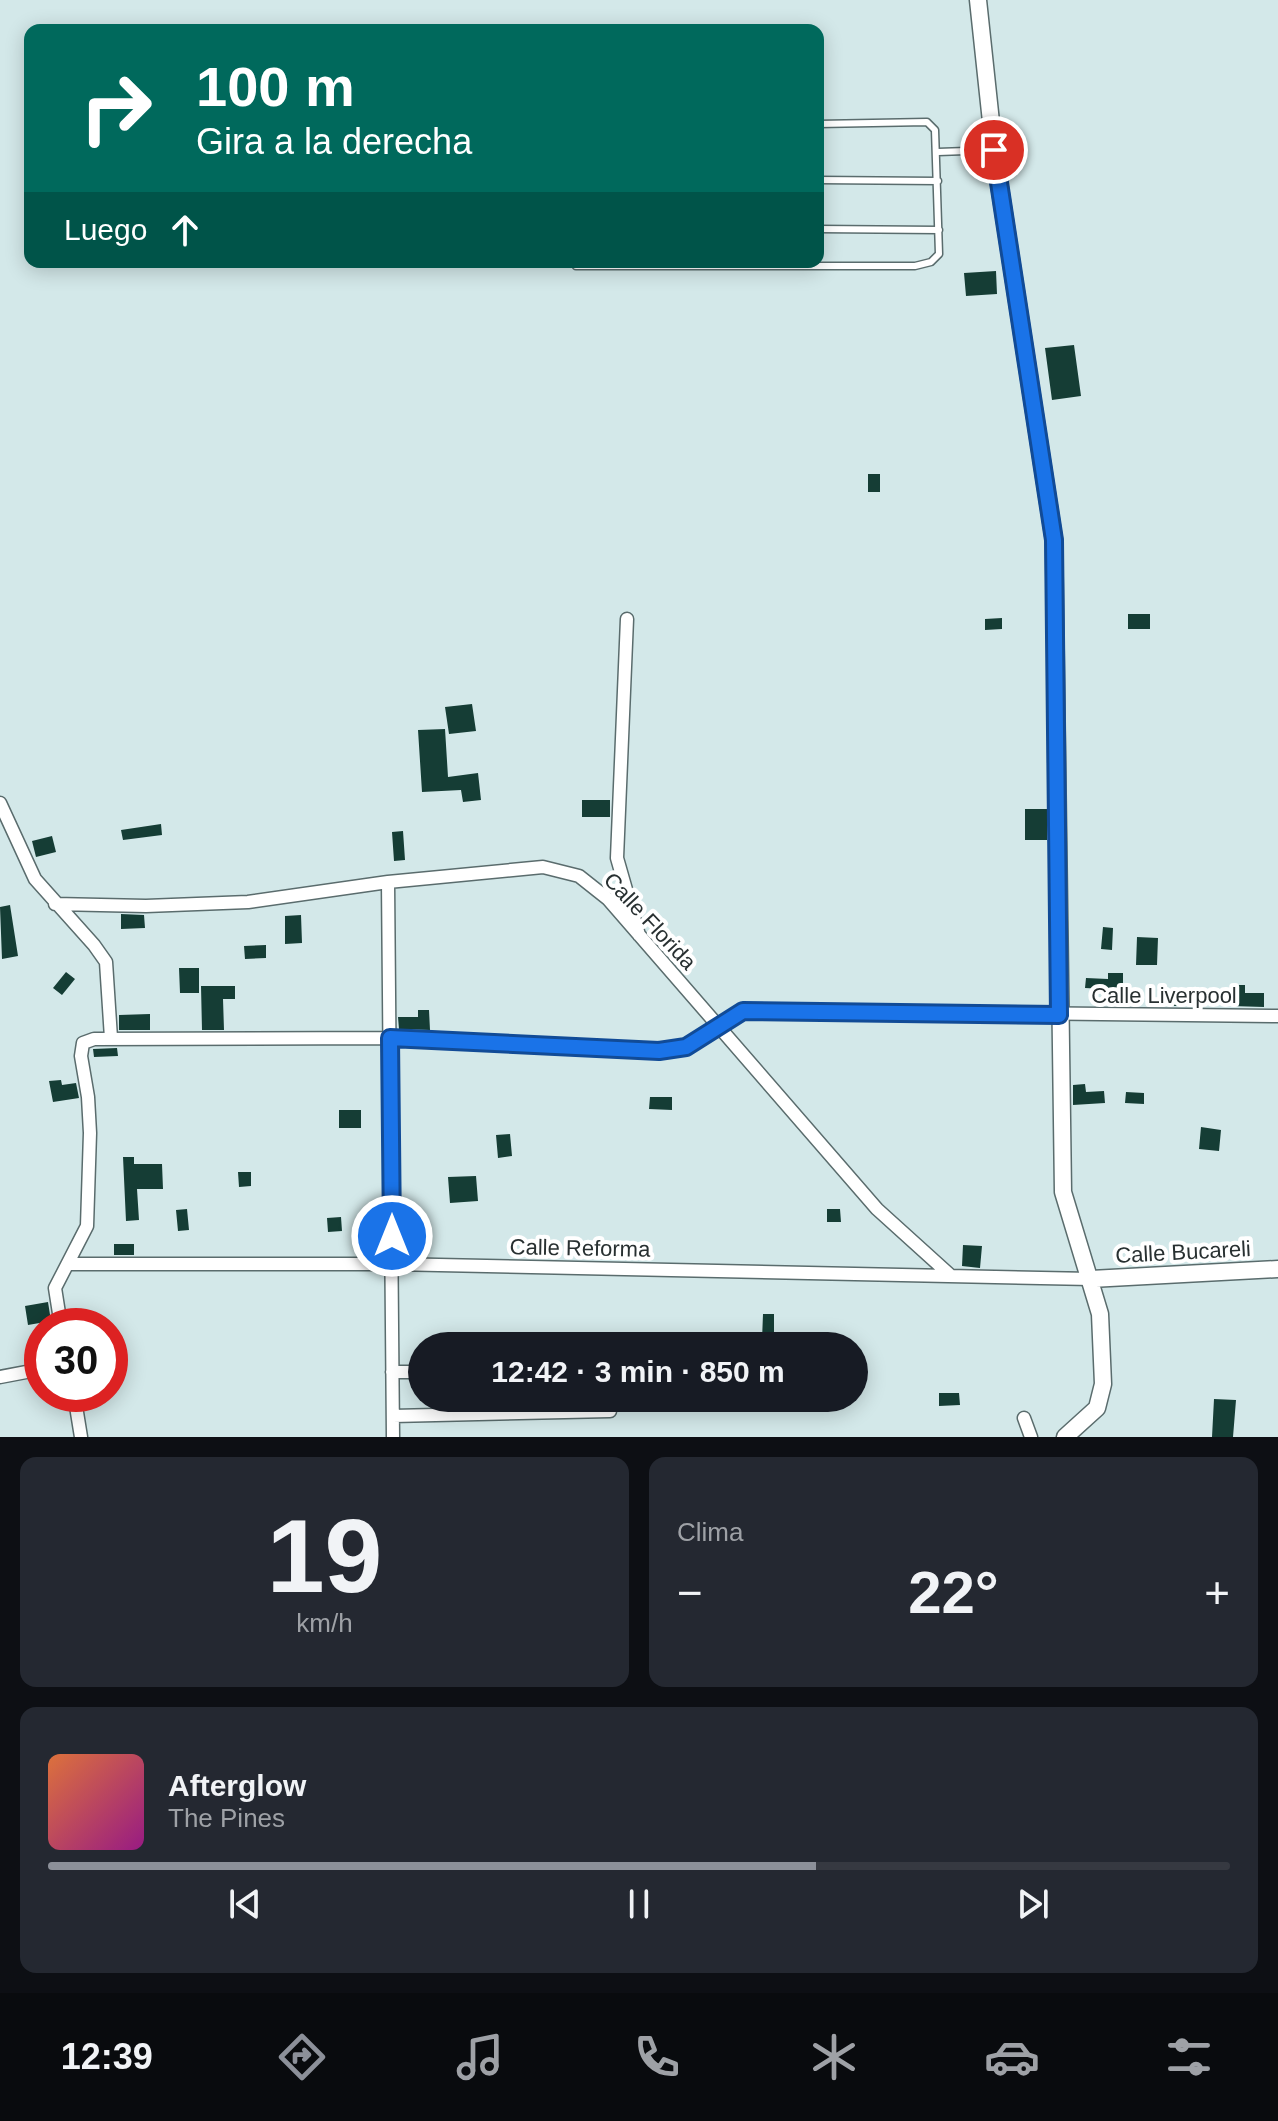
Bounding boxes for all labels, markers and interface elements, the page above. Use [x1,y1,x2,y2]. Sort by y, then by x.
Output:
text: 100 m [196,55,355,118]
icon: right [64,56,168,160]
pin [960,116,1028,184]
text: Gira a la derecha [196,121,472,162]
icon: arrive [972,128,1016,172]
icon: ahead [163,208,207,252]
text: Luego [64,213,147,246]
street label: Calle Florida [599,867,702,975]
street label: Calle Liverpool [1091,983,1237,1008]
position arrow [350,1194,434,1278]
street label: Calle Reforma [509,1234,651,1262]
street label: Calle Bucareli [1115,1236,1251,1268]
speed limit sign: 30 [24,1308,128,1412]
text: 12:42 · 3 min · 850 m [491,1355,785,1388]
text: 19 [267,1498,382,1614]
text: Clima [677,1517,743,1547]
text: 22° [908,1559,999,1626]
text: − [677,1568,703,1617]
text: + [1204,1568,1230,1617]
text: km/h [296,1608,353,1638]
text: Afterglow [168,1769,306,1802]
text: The Pines [168,1803,285,1833]
icon: previous [223,1882,267,1926]
icon: pause [617,1882,661,1926]
icon: next [1011,1882,1055,1926]
icon: directions [274,2029,330,2085]
icon: music [452,2029,508,2085]
icon: phone [629,2029,685,2085]
icon: climate [806,2029,862,2085]
icon: car [984,2029,1040,2085]
icon: filters [1161,2029,1217,2085]
text: 12:39 [61,2036,153,2077]

